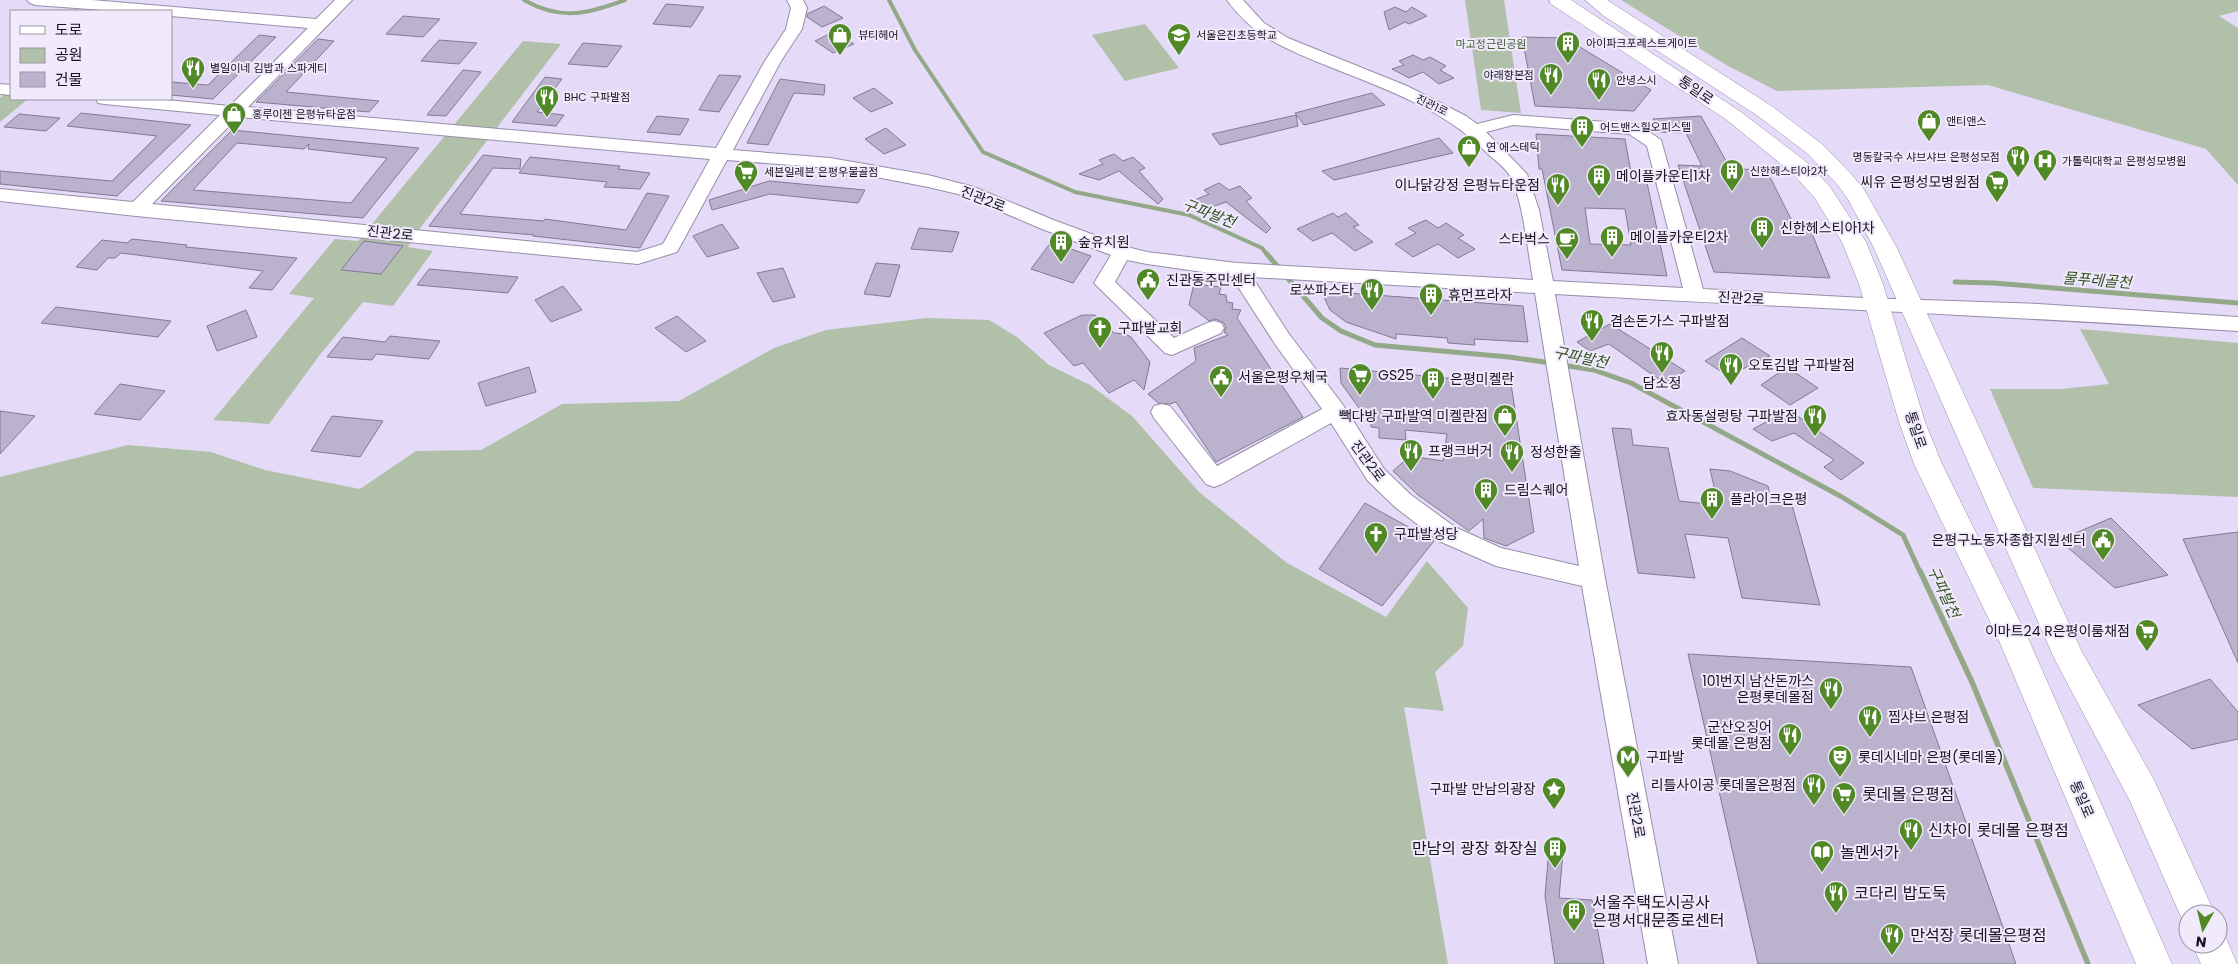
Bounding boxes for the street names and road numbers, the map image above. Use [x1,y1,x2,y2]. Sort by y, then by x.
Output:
street label: 통일로 [1674,71,1718,109]
street label: 진관1로 [1413,90,1451,120]
street label: 진관2로 [958,181,1008,217]
street label: 진관2로 [366,221,414,245]
street label: 진관2로 [1717,287,1765,309]
street label: 통일로 [1900,408,1932,452]
street label: 진관2로 [1346,436,1390,486]
street label: 통일로 [2065,777,2099,821]
street label: 진관2로 [1622,790,1650,840]

